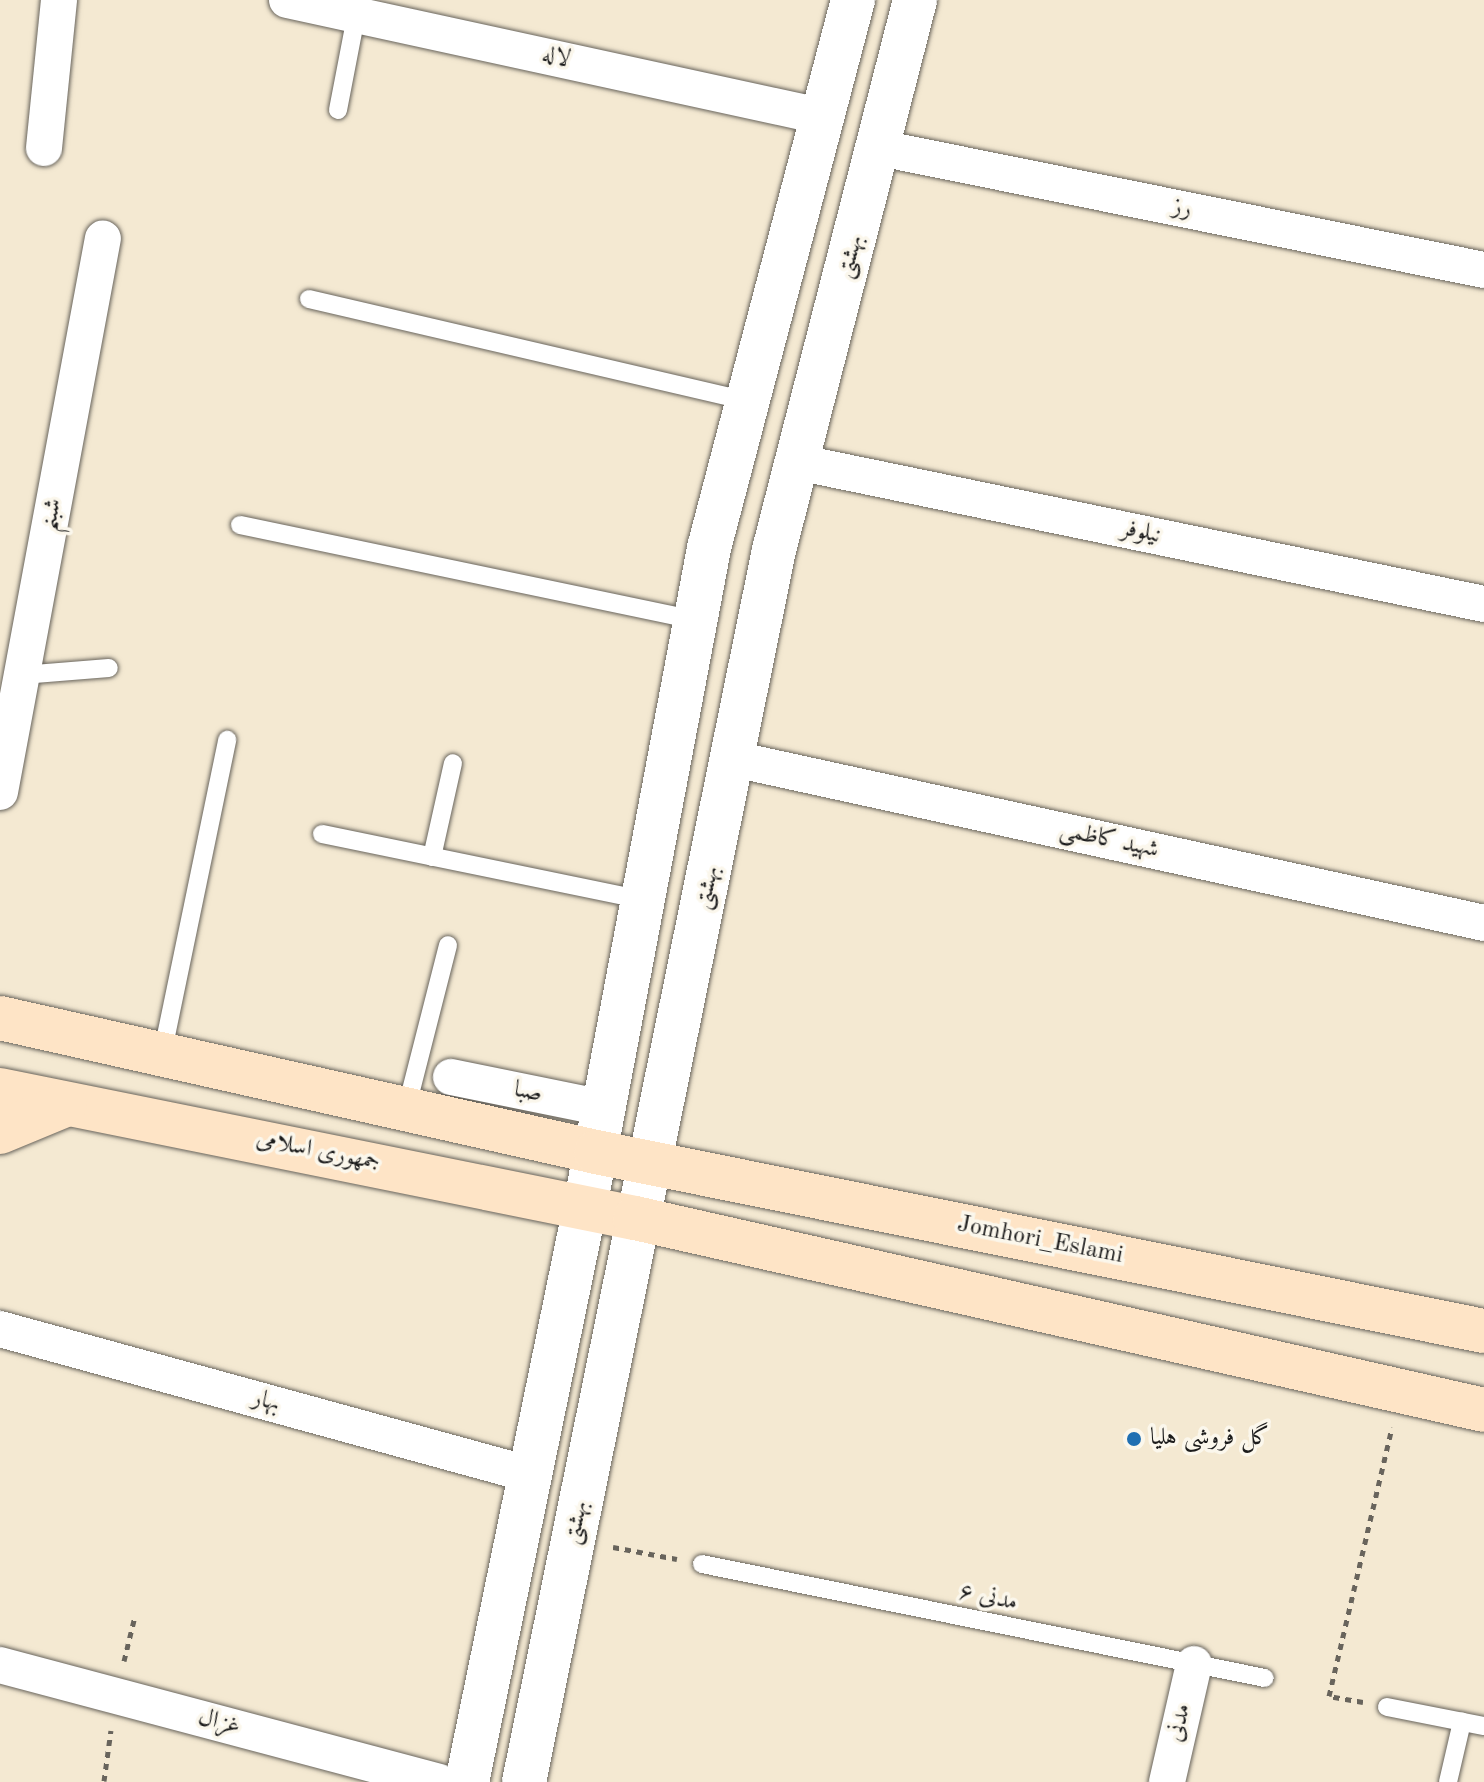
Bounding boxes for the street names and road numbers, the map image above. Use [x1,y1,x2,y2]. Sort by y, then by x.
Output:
street label: لاله [539,41,573,75]
street label: رز [1170,193,1194,225]
street label: بهشتی [831,232,871,282]
street label: شبنم [35,496,69,534]
street label: نیلوفر [1119,515,1163,551]
street label: شهید کاظمی [1057,816,1161,866]
street label: بهشتی [689,864,727,912]
street label: صبا [511,1076,545,1110]
street label: جمهوری اسلامی [253,1126,383,1178]
street label: Jomhori_Eslami [955,1211,1125,1271]
street label: بهار [249,1384,283,1420]
street label: بهشتی [559,1499,595,1547]
street label: مدنی ۶ [956,1578,1020,1618]
street label: مدنی [1162,1701,1198,1745]
street label: غزال [195,1704,243,1742]

